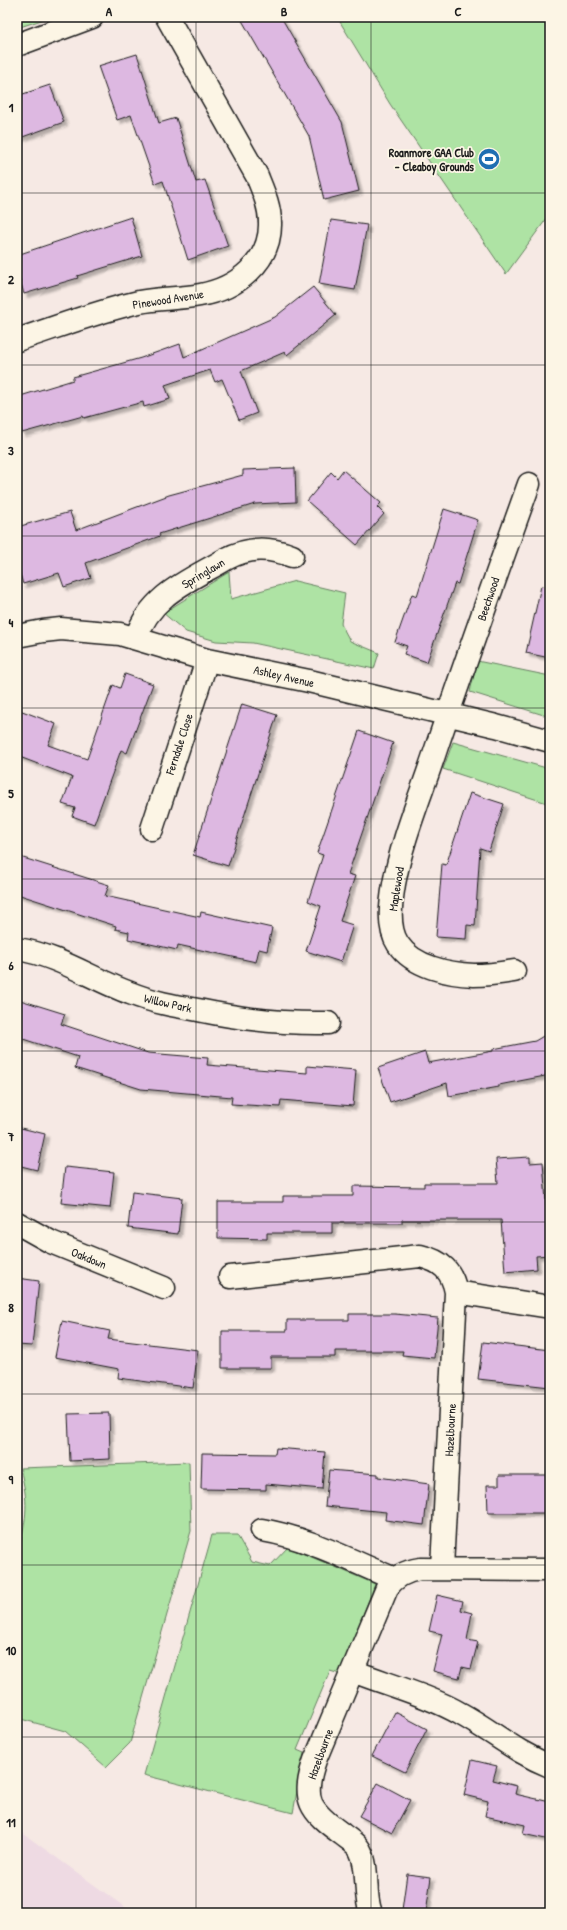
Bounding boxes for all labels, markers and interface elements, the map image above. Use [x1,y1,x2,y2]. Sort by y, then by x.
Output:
text: A [106,2,113,20]
text: B [281,2,288,20]
text: C [454,2,462,20]
text: 1 [9,98,14,116]
place label: Roanmore GAA Club - Cleaboy Grounds [389,144,474,176]
sports icon: Roanmore GAA Club - Cleaboy Grounds [476,146,502,172]
text: 2 [8,270,15,288]
street label: Pinewood Avenue [131,285,205,313]
text: 3 [8,441,14,459]
street label: Springlawn [178,553,228,593]
street label: Beechwood [473,575,504,623]
text: 4 [9,613,14,631]
street label: Ashley Avenue [252,661,316,691]
street label: Ferndale Close [161,711,197,778]
text: 5 [8,784,14,802]
street label: Maplewood [384,865,408,912]
text: 6 [8,956,14,974]
street label: Willow Park [142,989,194,1017]
text: 7 [7,1127,15,1145]
street label: Oakdown [69,1243,109,1273]
text: 8 [8,1298,14,1316]
street label: Hazelbourne [440,1403,460,1457]
text: 9 [9,1470,14,1488]
text: 10 [6,1641,16,1659]
street label: Hazelbourne [303,1726,337,1782]
text: 11 [6,1813,16,1831]

